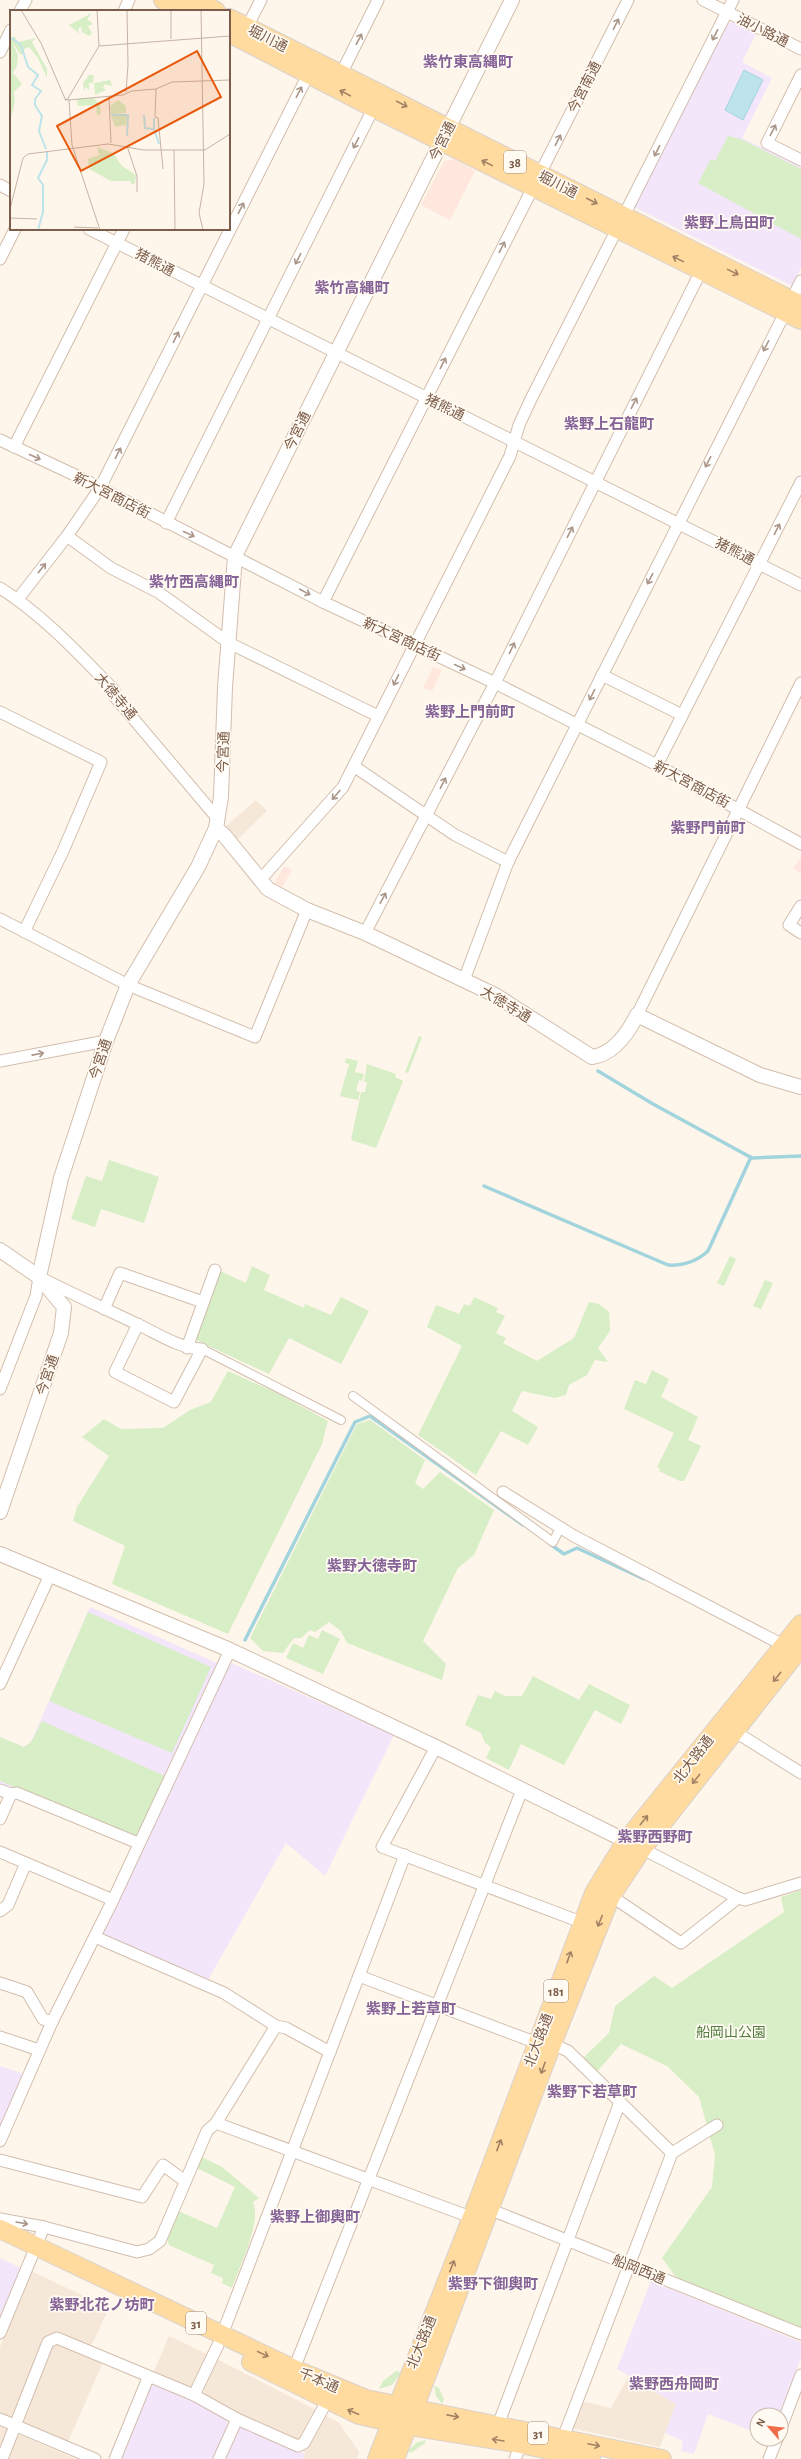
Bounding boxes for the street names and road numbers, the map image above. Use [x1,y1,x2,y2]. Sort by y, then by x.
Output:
street label: 油小路通 [734,11,791,50]
street label: 堀川通 [246,22,290,55]
street label: 今宮南通 [565,59,604,116]
street label: 今宮通 [427,119,458,163]
road number: 38 [504,151,526,173]
street label: 堀川通 [536,168,580,201]
street label: 猪熊通 [133,245,177,279]
street label: 猪熊通 [423,391,467,423]
street label: 今宮通 [282,409,313,453]
street label: 新大宮商店街 [71,470,153,521]
street label: 猪熊通 [713,534,757,568]
street label: 新大宮商店街 [361,615,443,664]
street label: 大徳寺通 [92,670,139,723]
street label: 今宮通 [215,731,232,773]
street label: 新大宮商店街 [651,758,732,811]
street label: 大徳寺通 [478,984,534,1025]
street label: 今宮通 [87,1037,114,1081]
street label: 今宮通 [34,1353,61,1397]
street label: 北大路通 [669,1732,717,1786]
road number: 181 [544,1980,568,2002]
street label: 北大路通 [520,2011,556,2069]
street label: 船岡西通 [610,2252,668,2287]
road number: 31 [186,2312,206,2334]
street label: 北大路通 [403,2313,439,2371]
street label: 千本通 [297,2365,341,2396]
road number: 31 [528,2422,548,2444]

